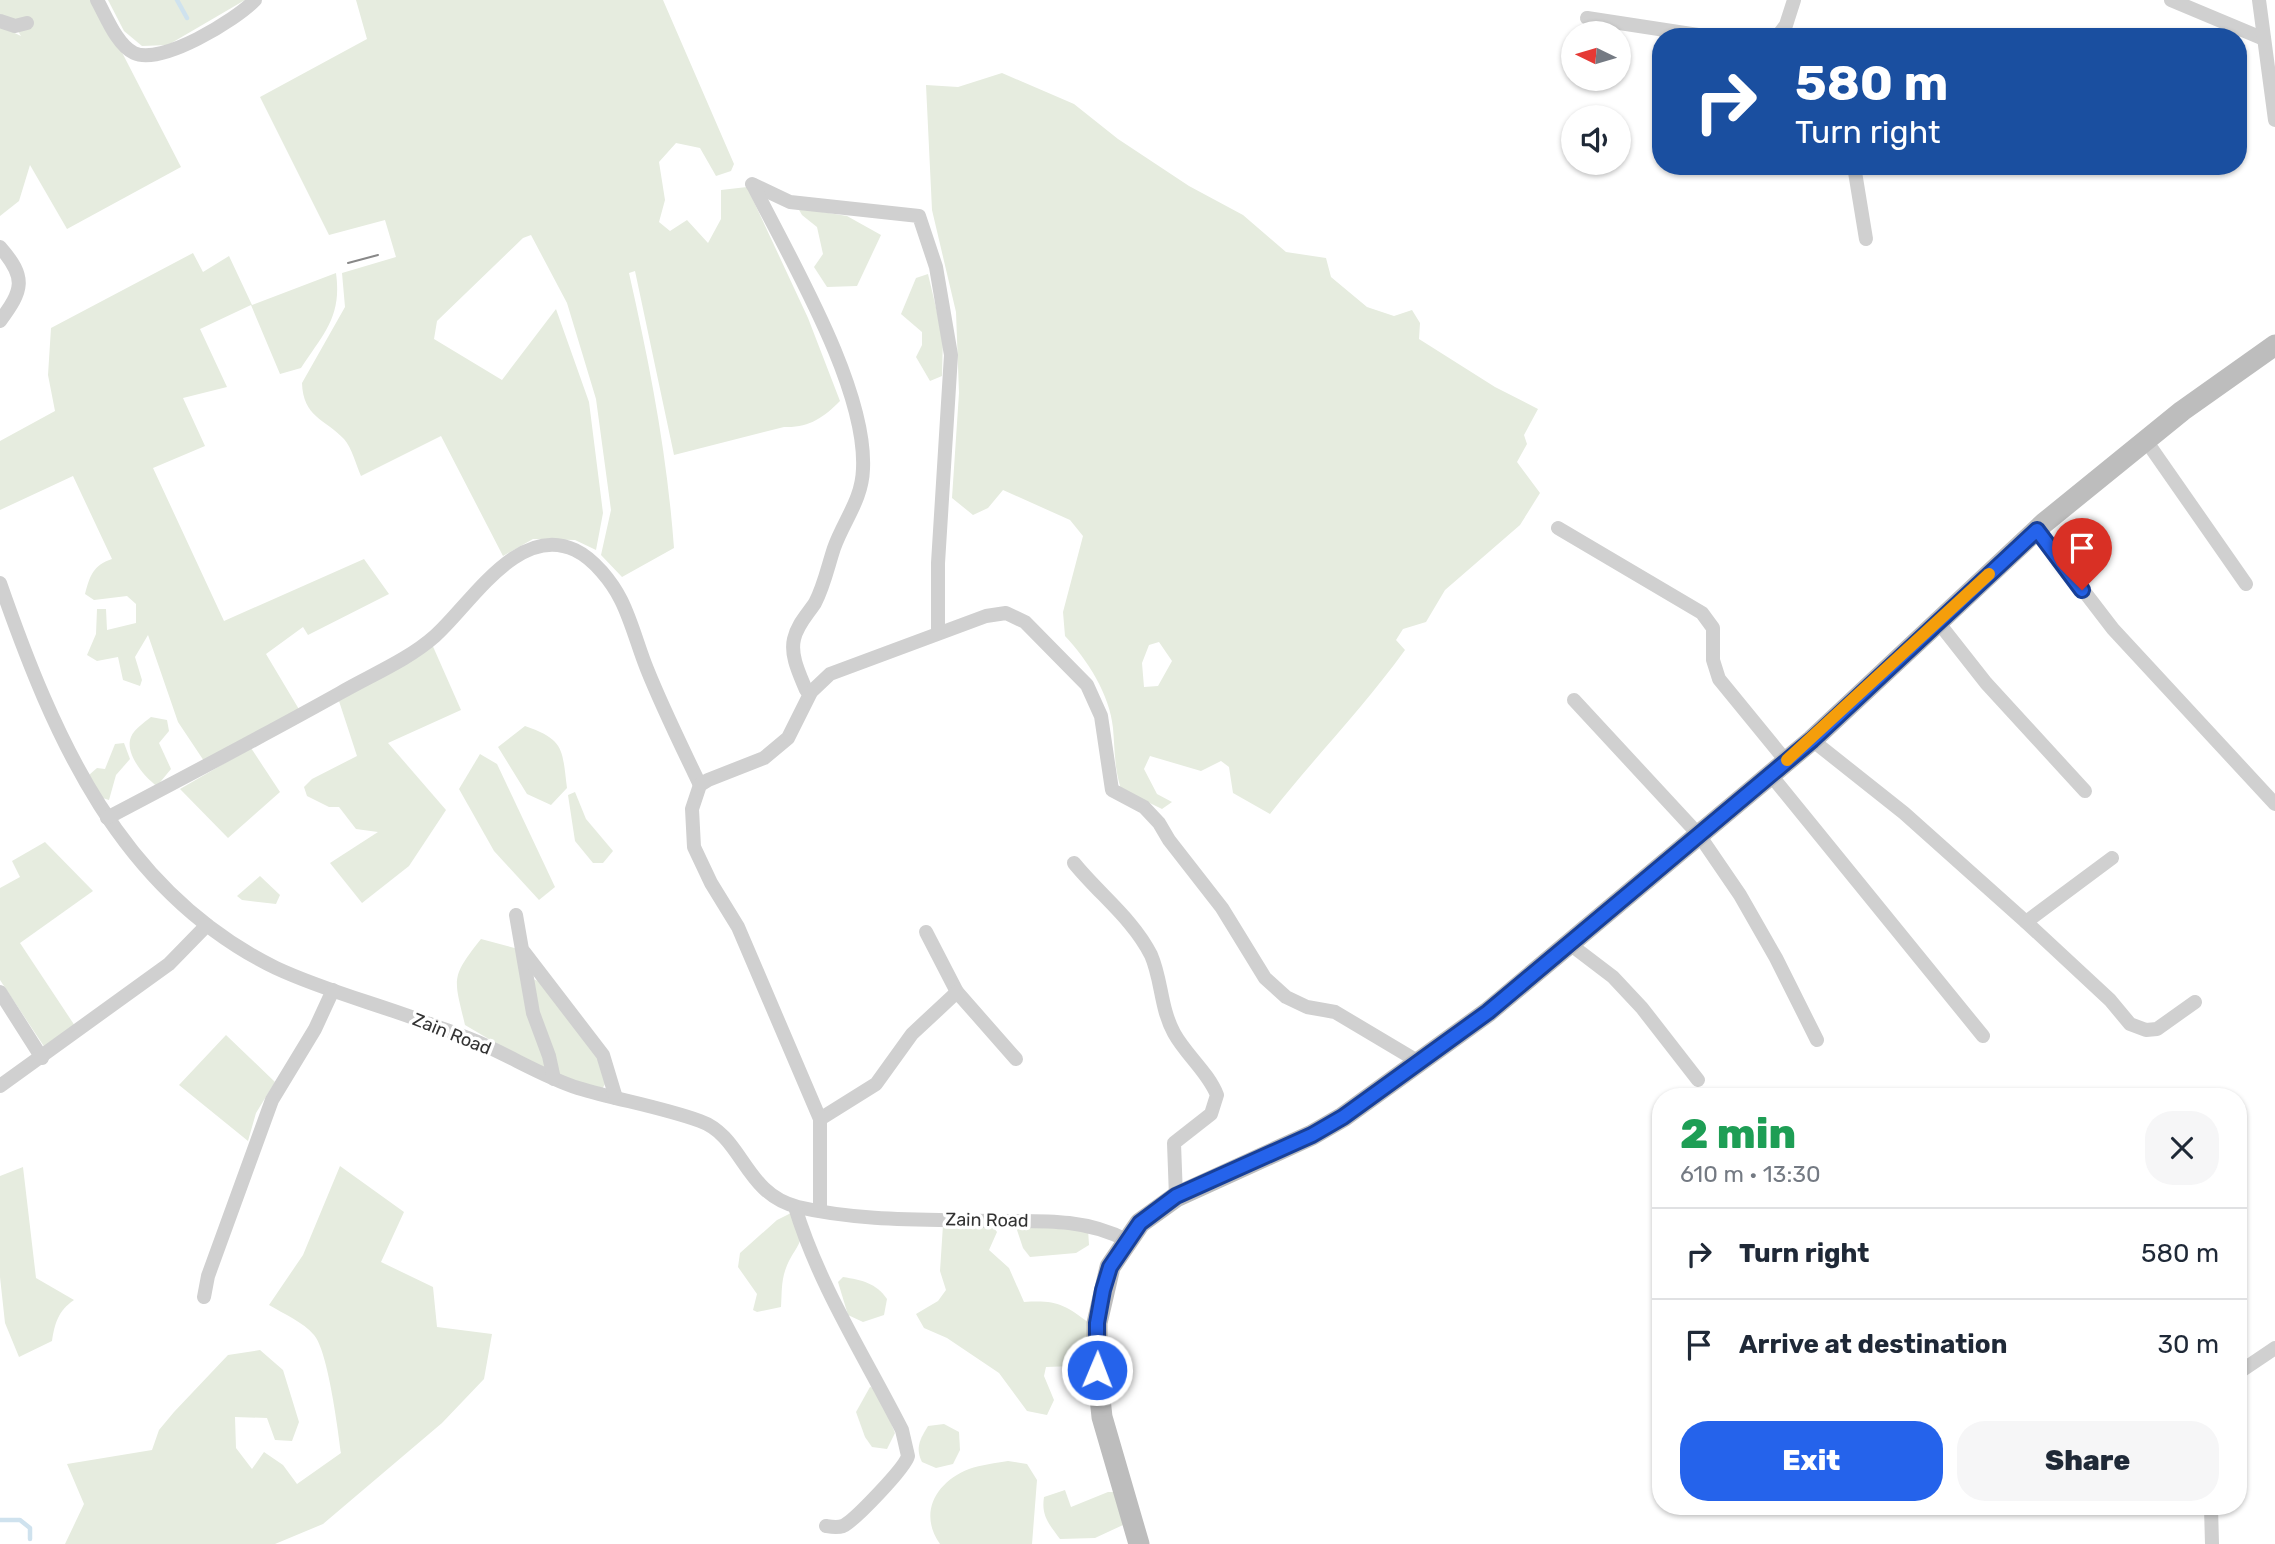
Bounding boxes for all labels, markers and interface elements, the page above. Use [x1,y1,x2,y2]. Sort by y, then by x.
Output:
north arrow [1561,21,1631,91]
map controls [1561,21,1631,175]
text: 580 m [1795,54,1948,112]
icon: right [1680,56,1771,147]
button: sound [1561,105,1631,175]
text: Turn right [1795,113,1940,151]
pin [2052,518,2112,590]
icon: arrive [2063,529,2101,567]
street label: Zain Road [409,1008,495,1060]
text: 2 min [1680,1109,1796,1159]
button: close [2145,1111,2219,1185]
text: 610 m · 13:30 [1680,1160,1821,1188]
street label: Zain Road [945,1208,1029,1232]
icon: right [1680,1235,1718,1273]
text: Turn right [1739,1238,1869,1269]
text: 580 m [2141,1238,2219,1269]
icon: arrive [1680,1326,1718,1364]
text: Arrive at destination [1739,1329,2007,1360]
text: 30 m [2157,1329,2219,1360]
position arrow [1060,1333,1134,1407]
button: Exit [1680,1421,1943,1501]
button: Share [1957,1421,2219,1501]

